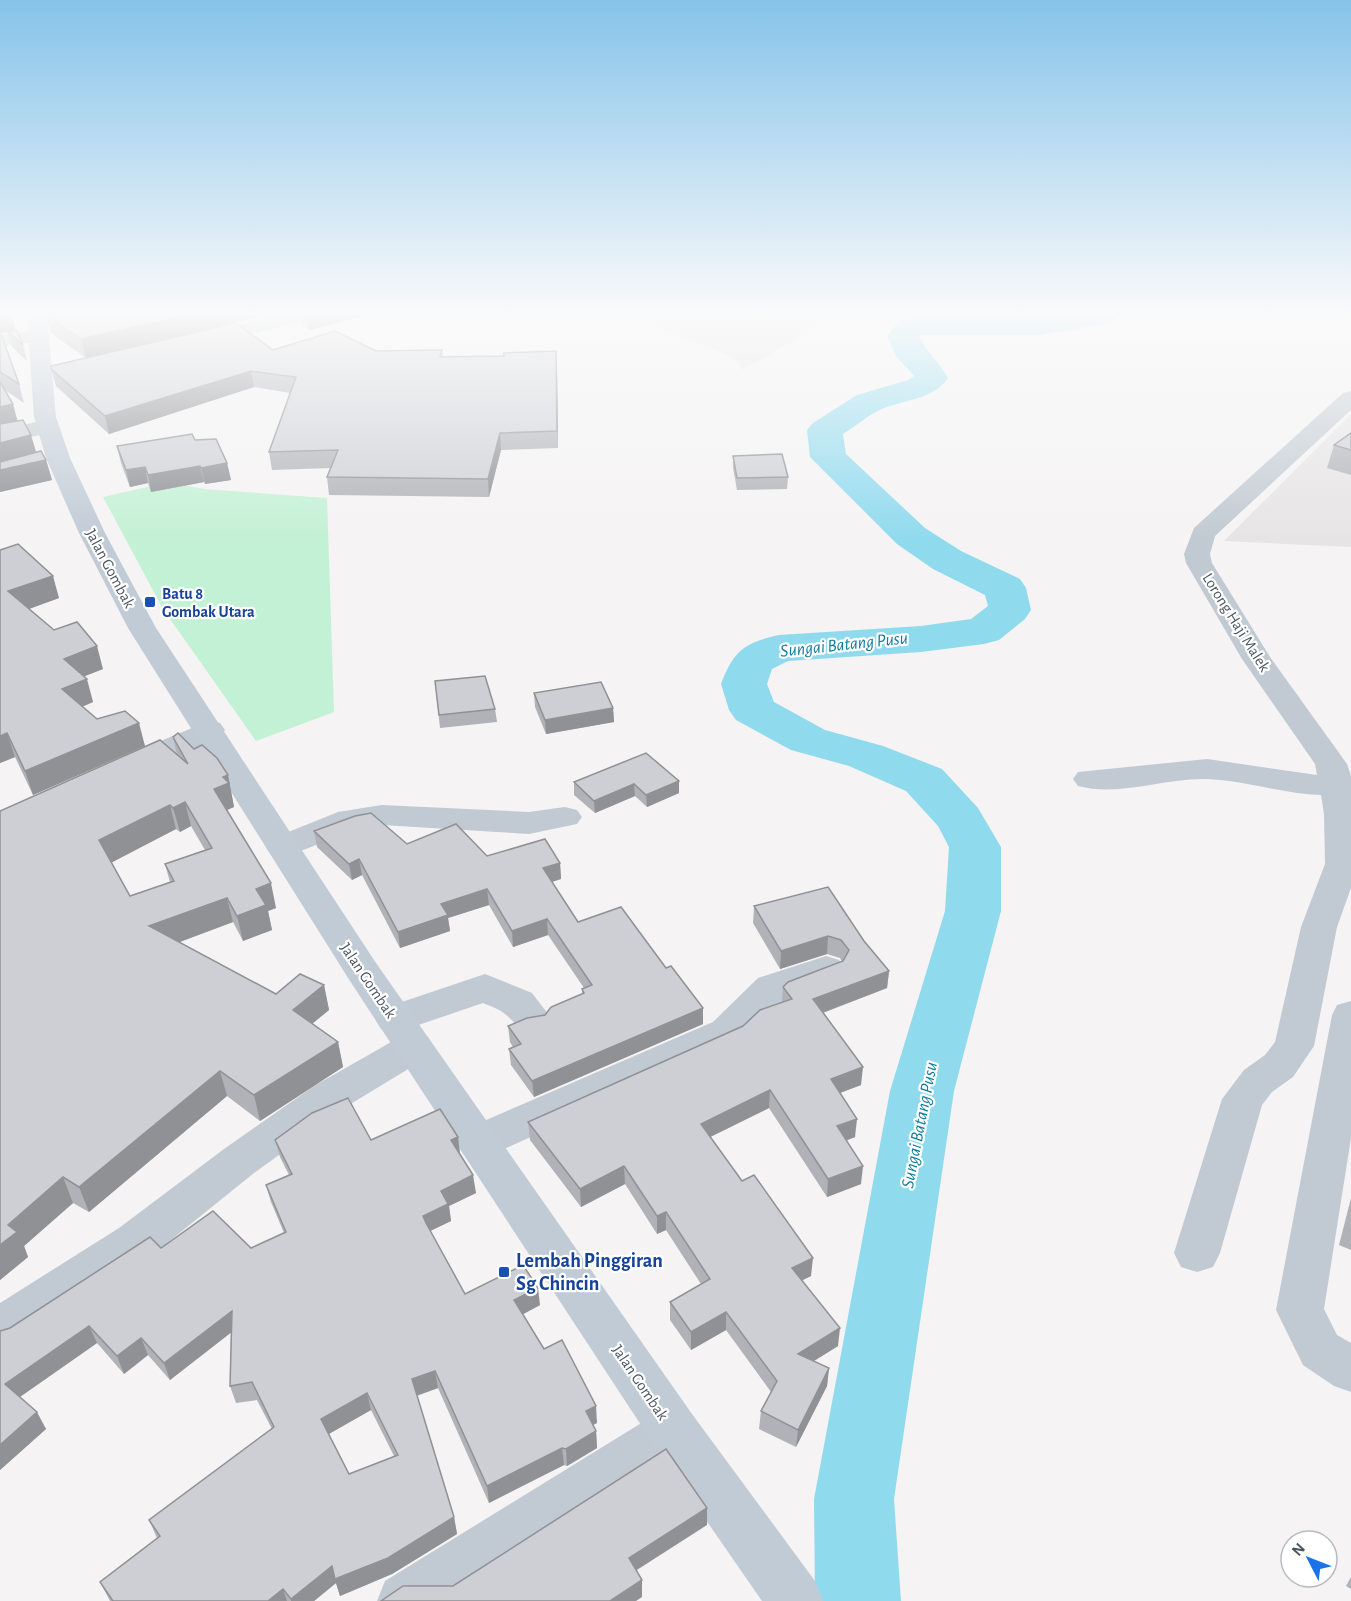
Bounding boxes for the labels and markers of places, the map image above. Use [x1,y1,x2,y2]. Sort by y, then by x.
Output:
place label: Batu 8 Gombak Utara [162,586,255,620]
marker: Batu 8 Gombak Utara [143,595,157,609]
place label: Lembah Pinggiran Sg Chincin [516,1251,663,1294]
marker: Lembah Pinggiran Sg Chincin [497,1265,511,1279]

